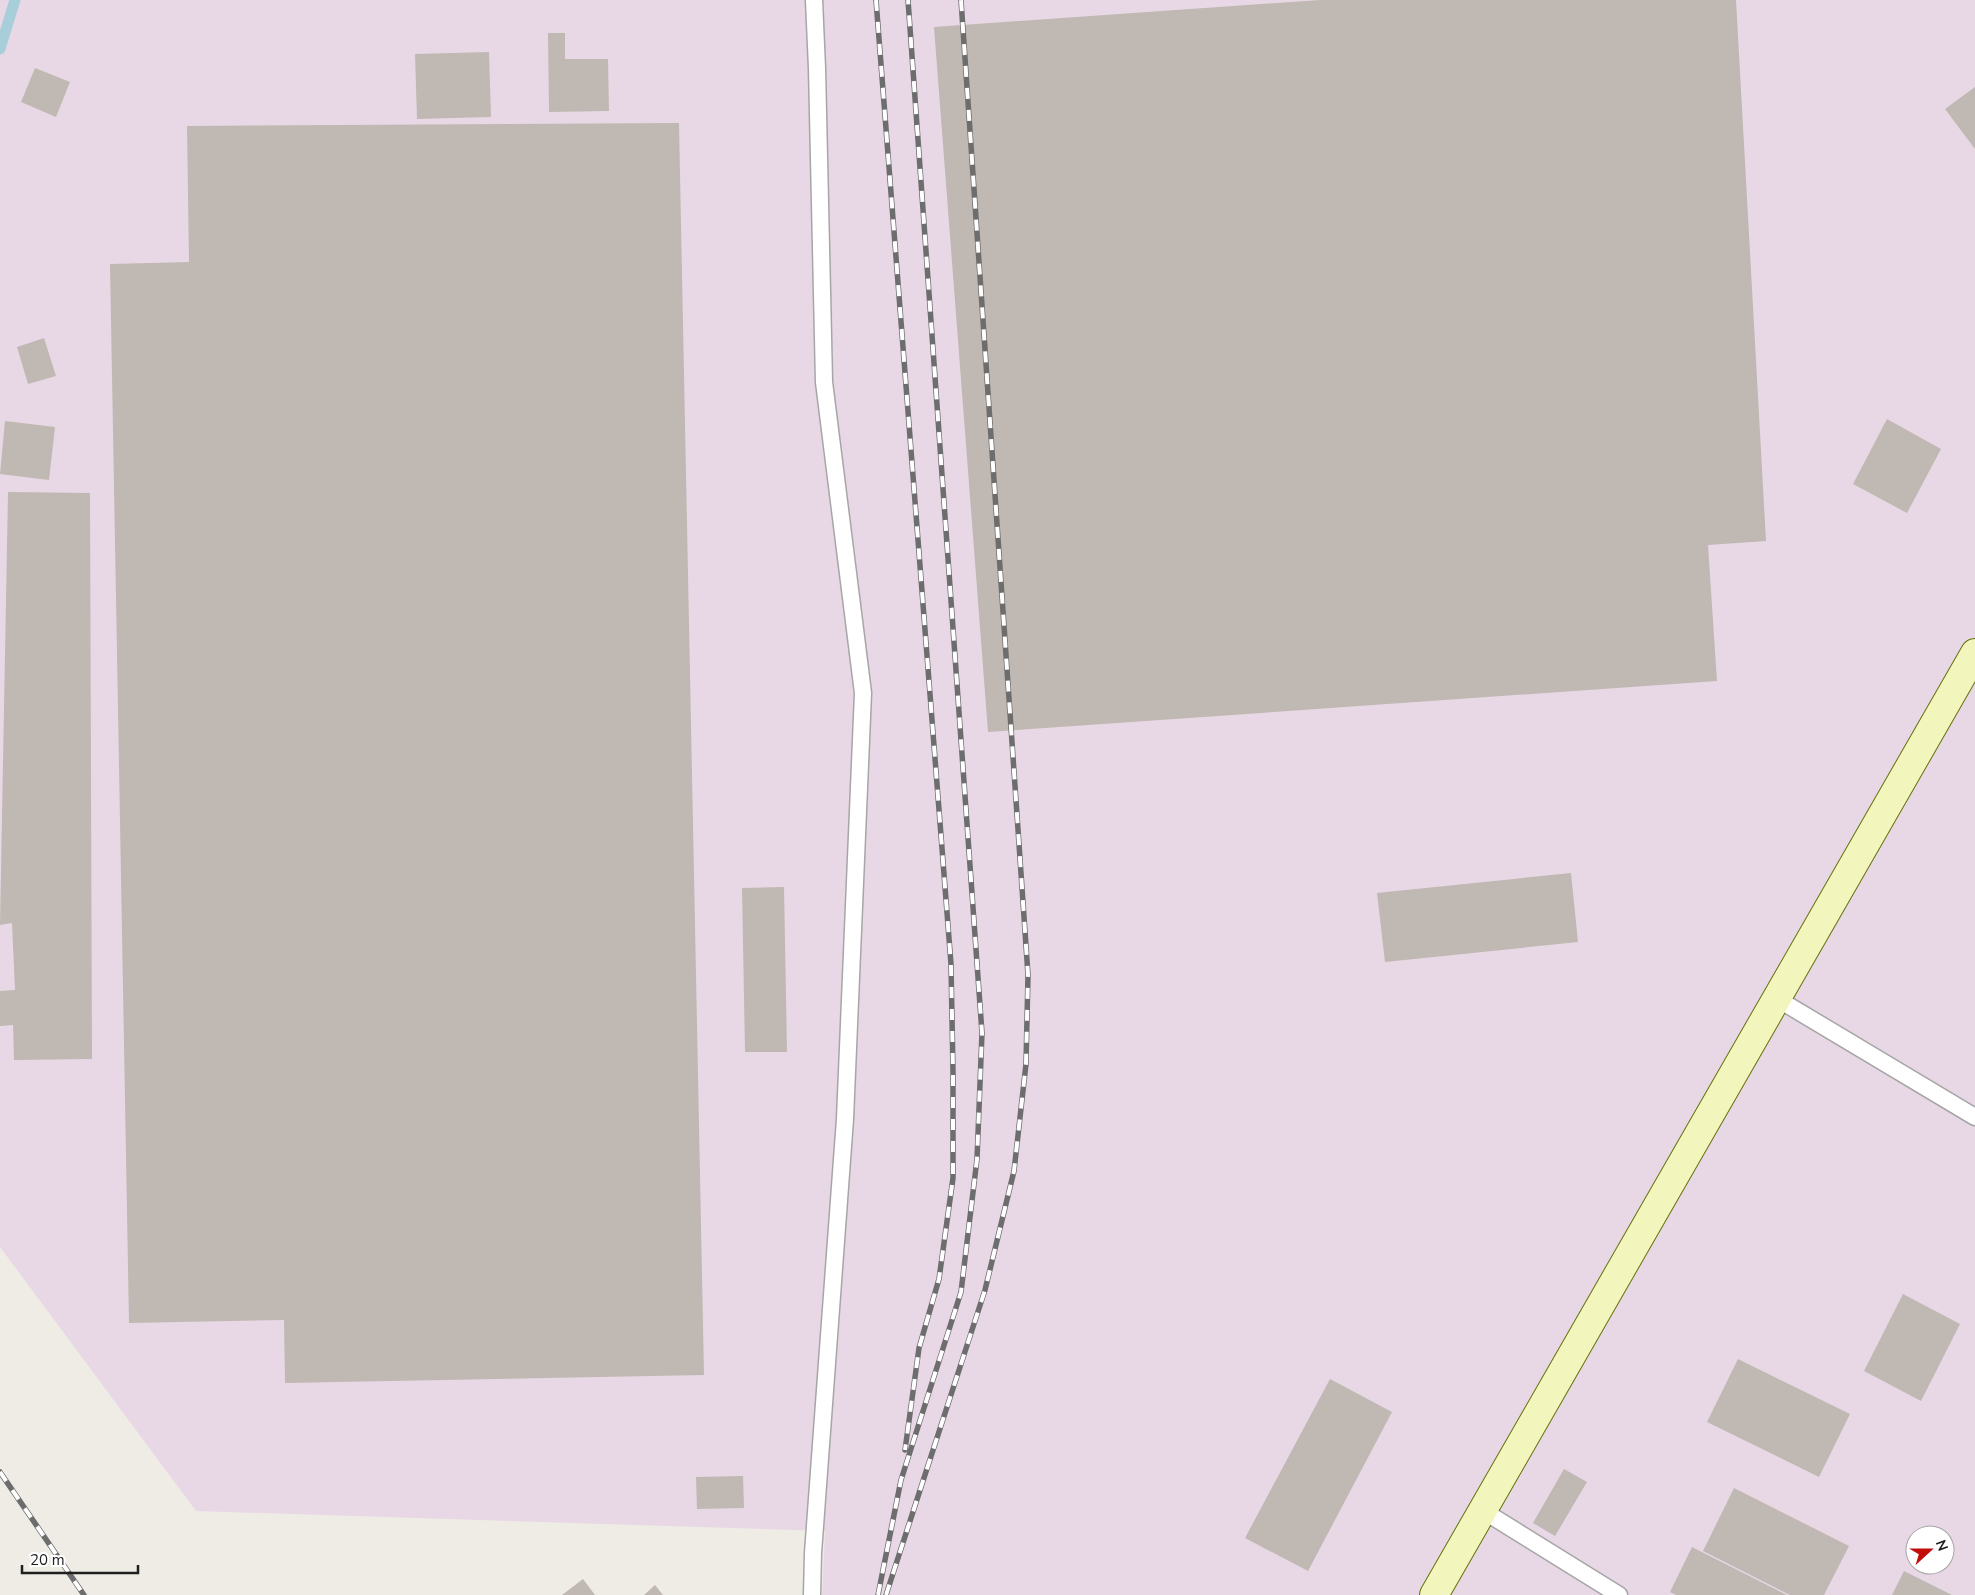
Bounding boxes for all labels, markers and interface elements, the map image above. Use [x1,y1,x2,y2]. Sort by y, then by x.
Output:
north arrow [1905,1525,1955,1575]
text: N [1931,1537,1952,1554]
scale bar [22,1542,139,1574]
text: 20 m [30,1550,65,1570]

